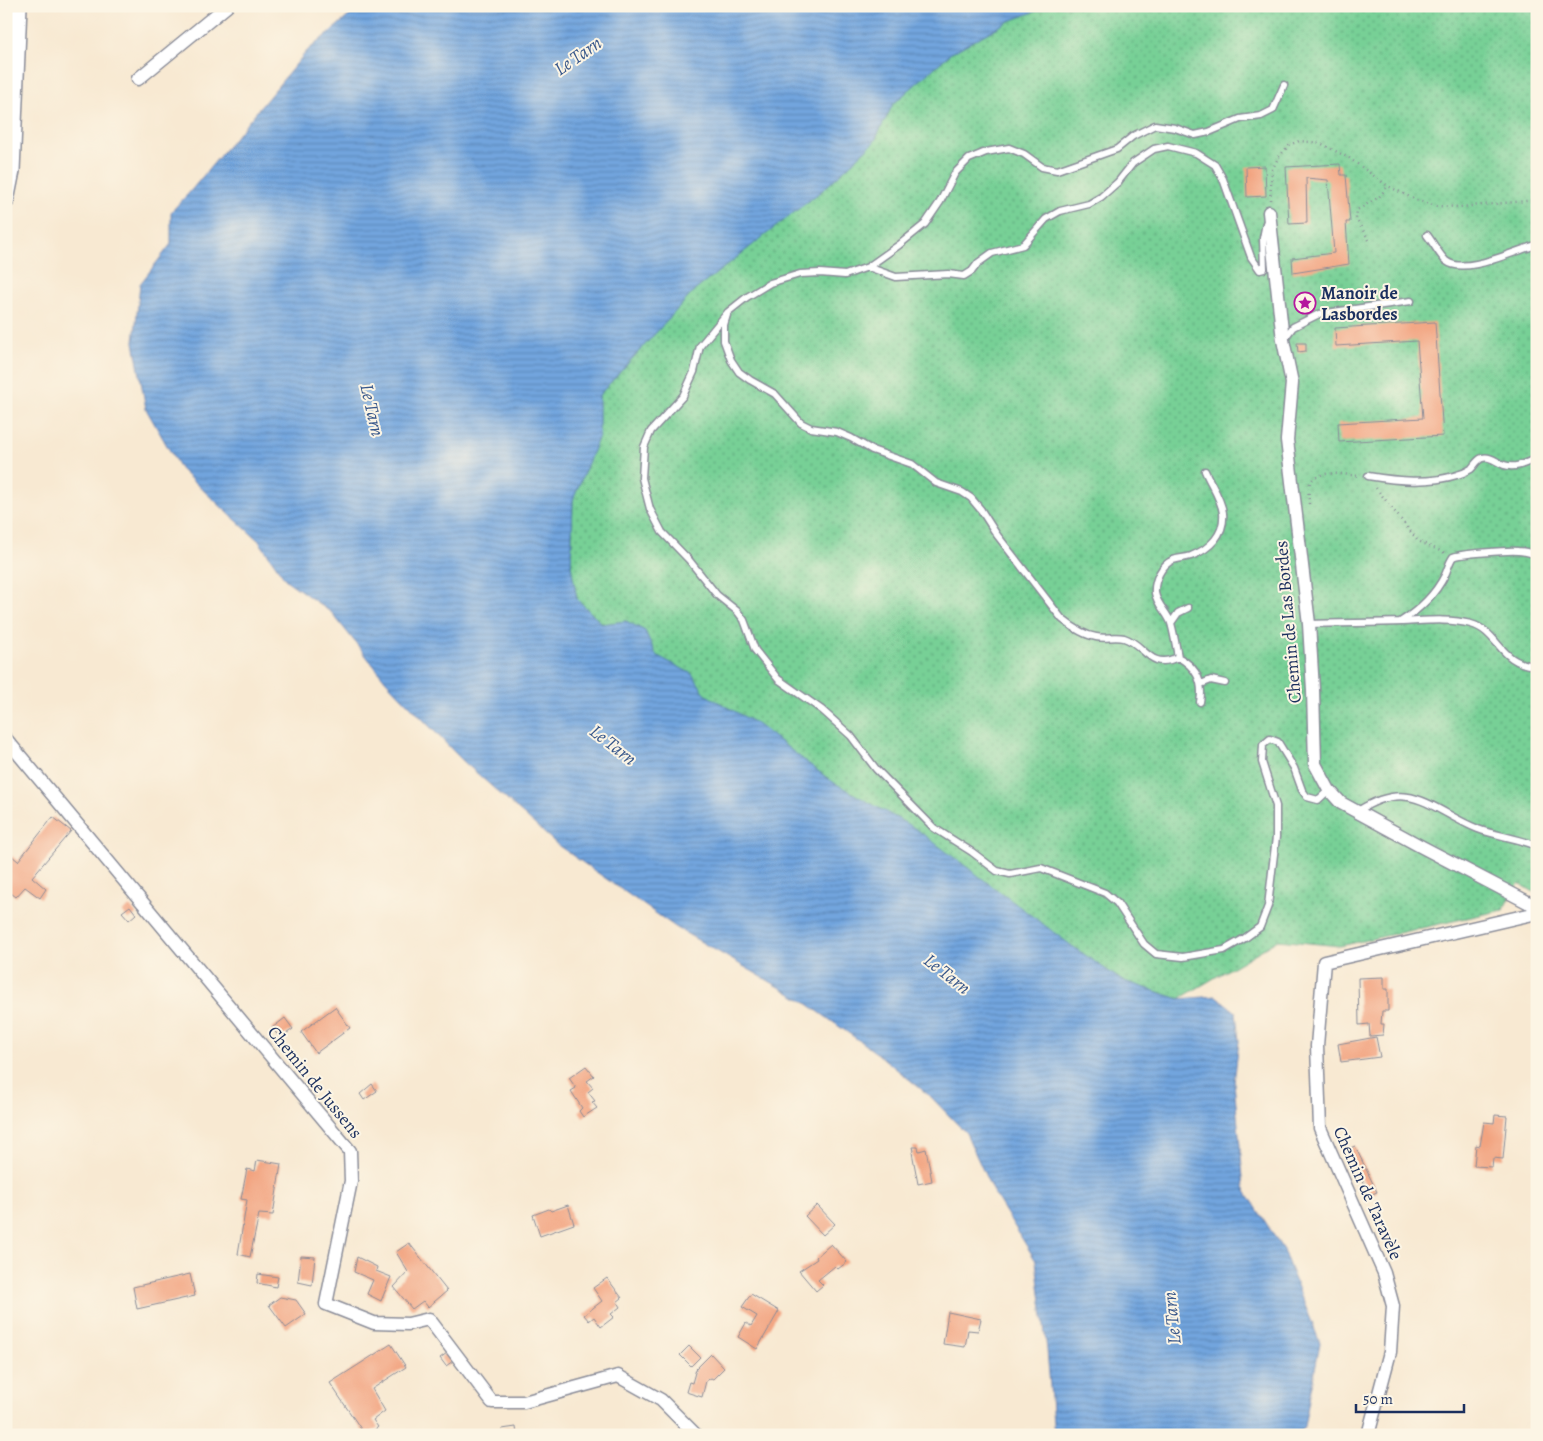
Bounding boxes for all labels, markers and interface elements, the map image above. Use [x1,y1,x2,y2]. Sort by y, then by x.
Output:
water label: Le Tarn [549,30,607,82]
place label: Manoir de Lasbordes [1321,281,1398,326]
place icon: Manoir de Lasbordes [1293,291,1317,315]
water label: Le Tarn [353,381,391,439]
street label: Chemin de Las Bordes [1269,540,1307,704]
water label: Le Tarn [584,718,642,772]
water label: Le Tarn [918,947,976,1001]
street label: Chemin de Jussens [262,1021,368,1143]
street label: Chemin de Taravèle [1328,1122,1408,1264]
water label: Le Tarn [1156,1290,1188,1346]
scale bar [1356,1381,1463,1413]
text: 50 m [1363,1389,1393,1409]

